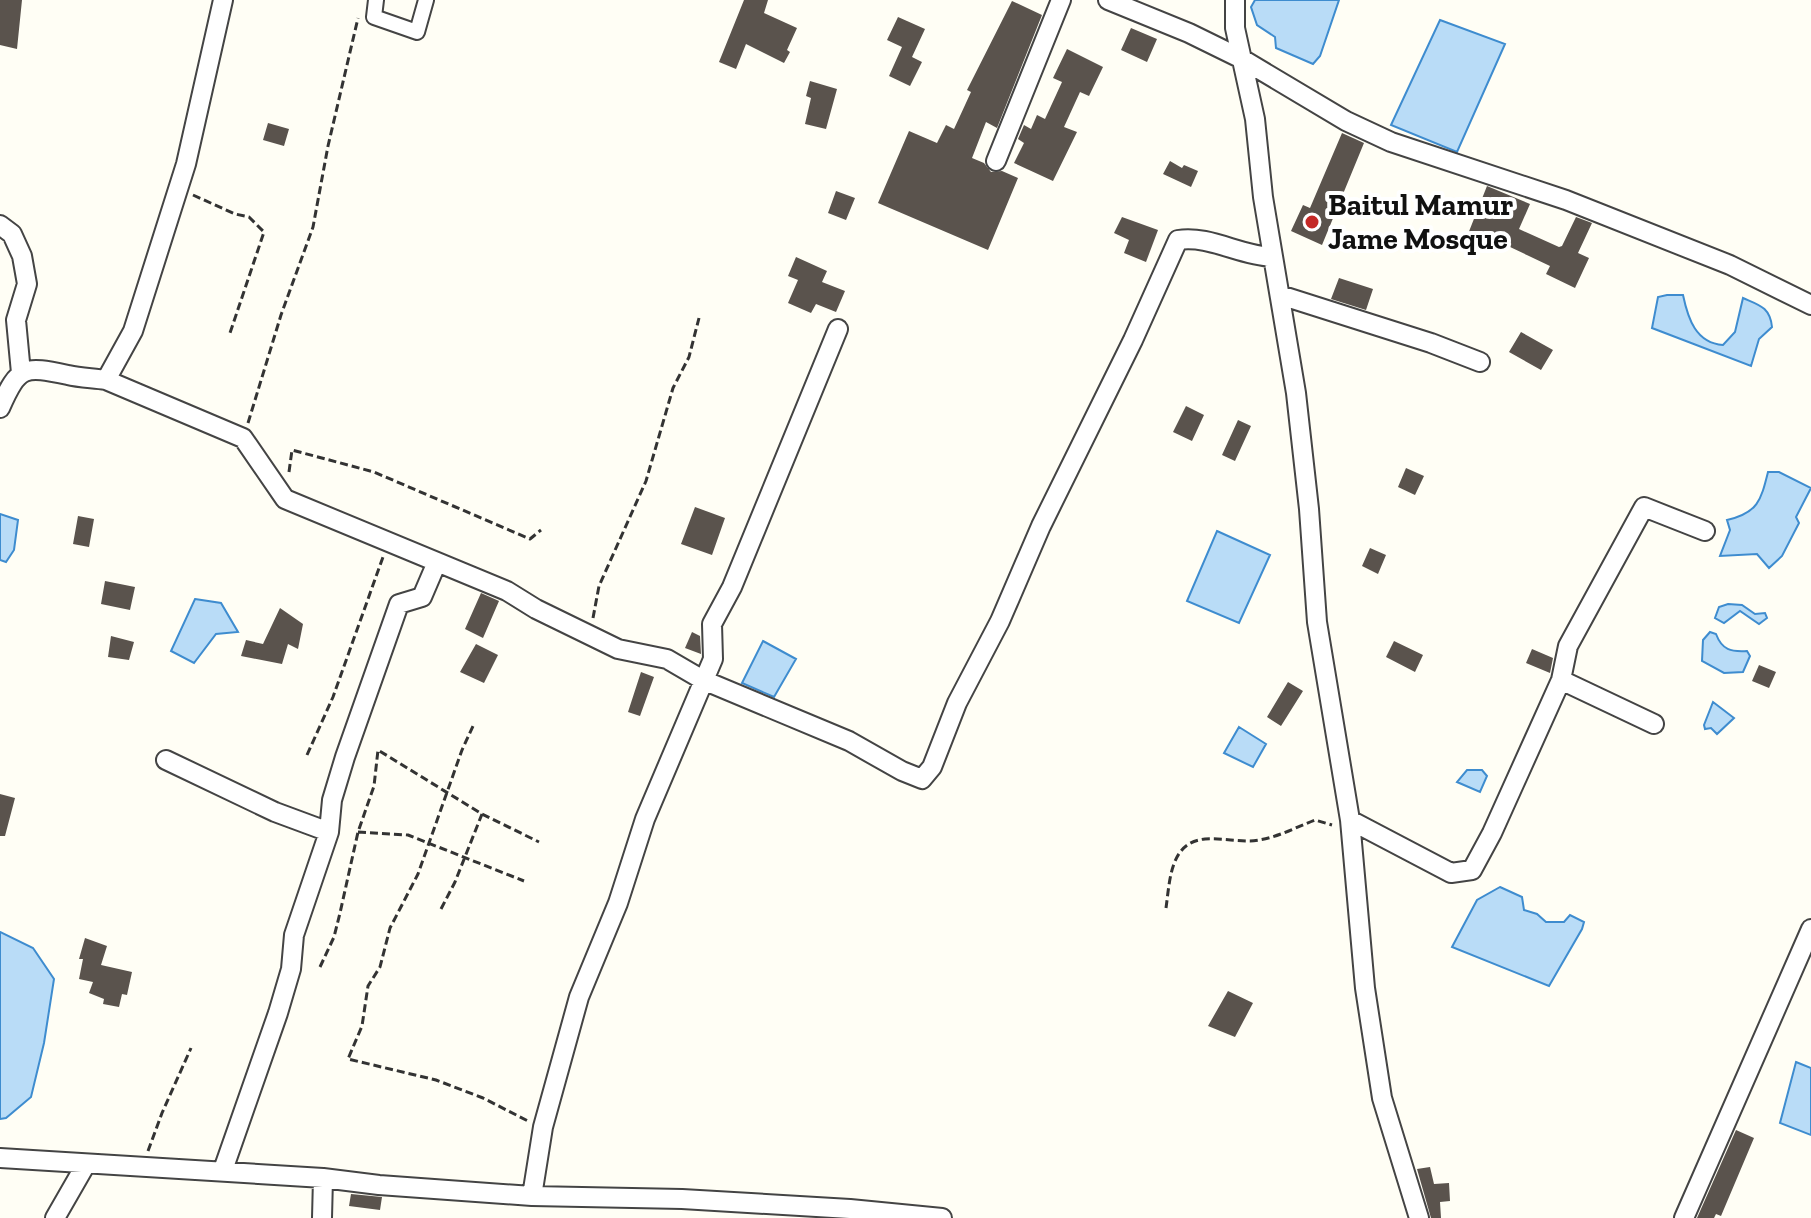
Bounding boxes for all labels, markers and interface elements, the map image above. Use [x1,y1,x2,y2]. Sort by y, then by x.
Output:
place label: Baitul Mamur Jame Mosque [1328,187,1513,257]
marker: Baitul Mamur Jame Mosque [1303,213,1321,231]

